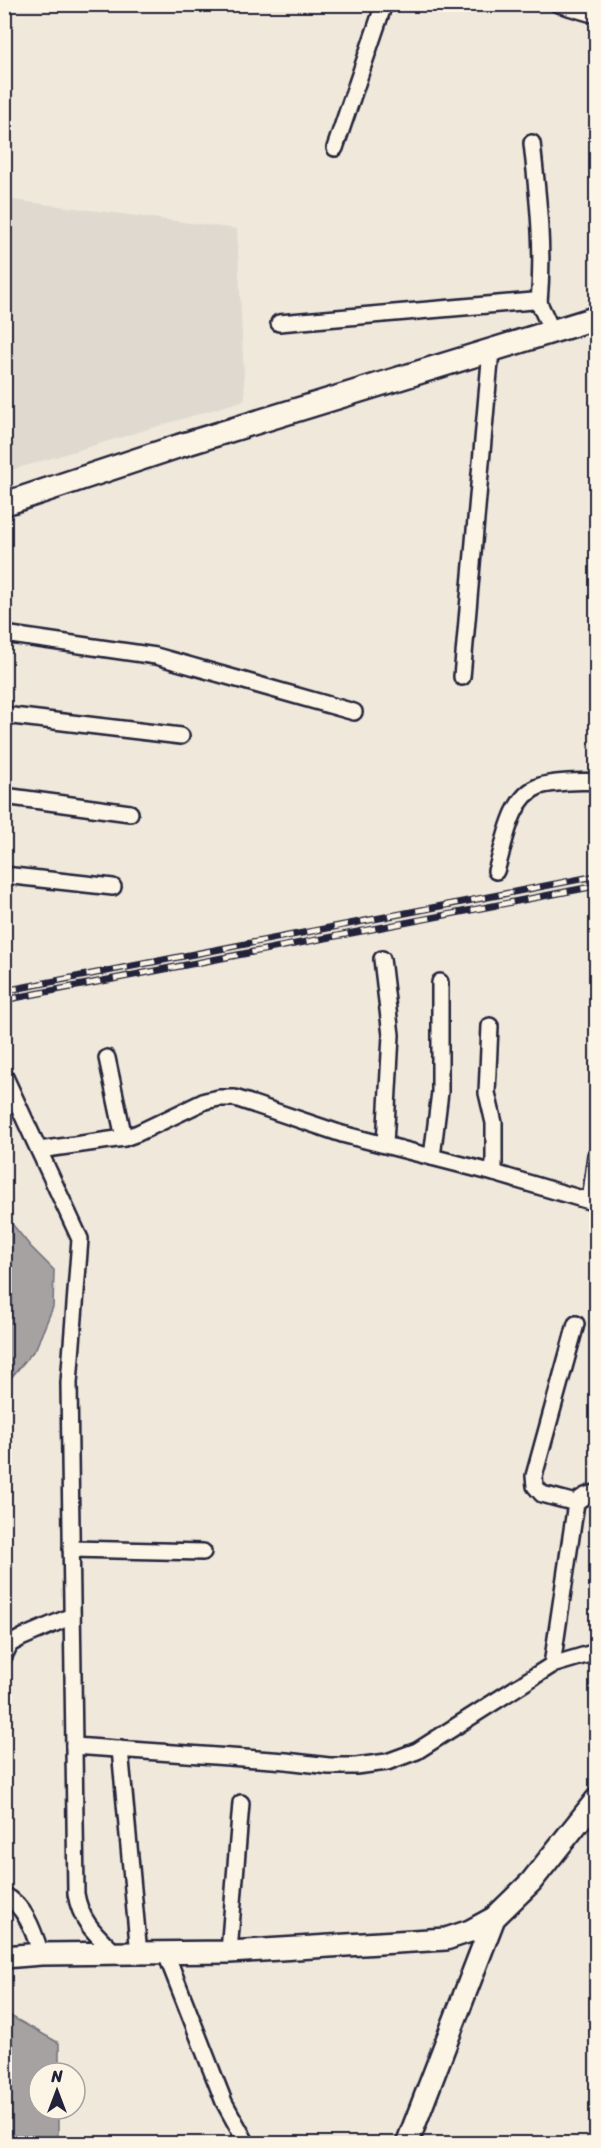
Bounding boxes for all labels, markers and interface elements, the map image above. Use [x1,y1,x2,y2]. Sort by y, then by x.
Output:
north arrow [27,2061,87,2121]
text: N [50,2062,63,2091]

